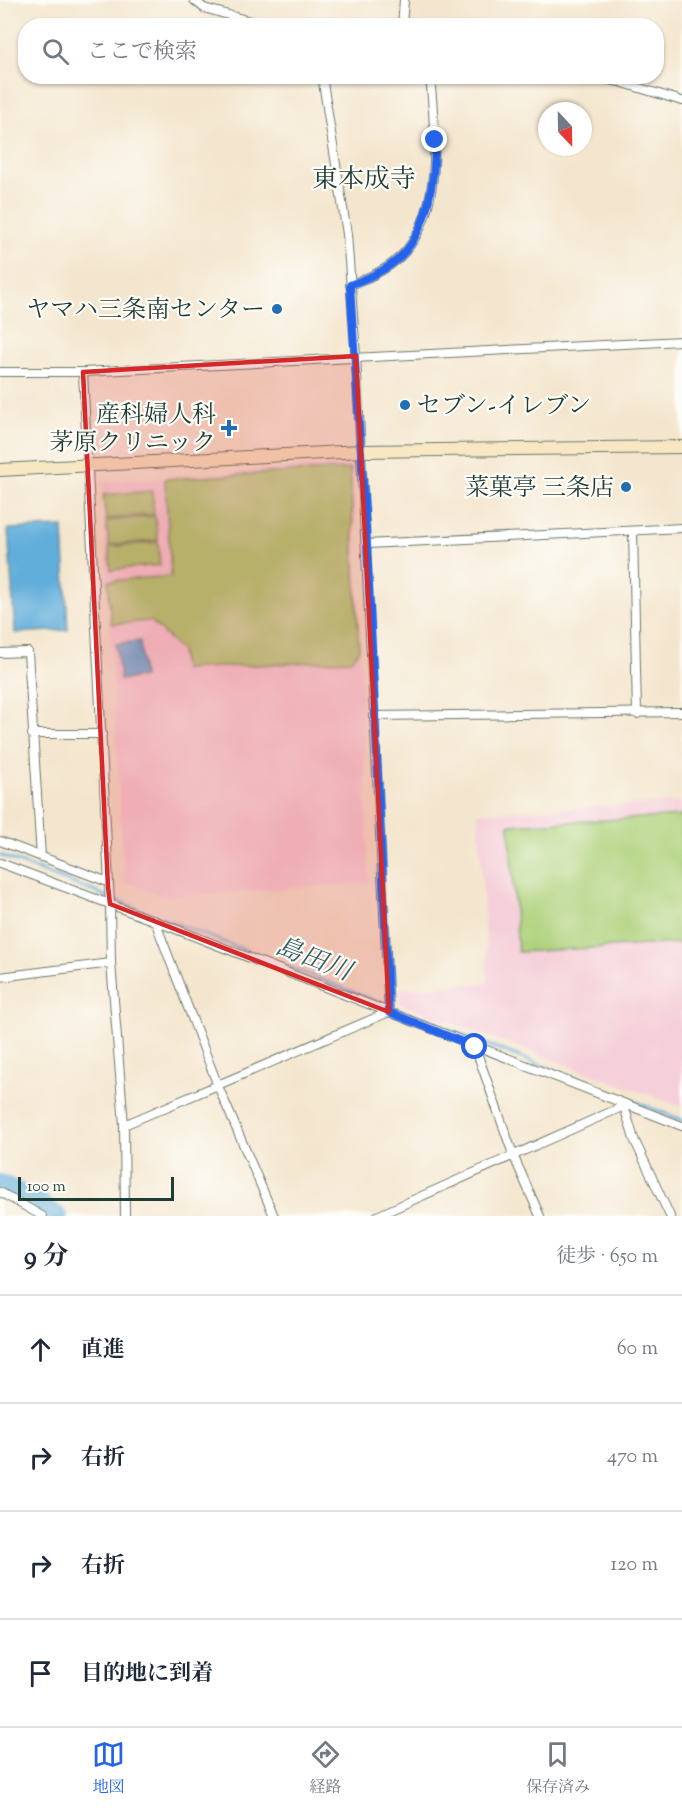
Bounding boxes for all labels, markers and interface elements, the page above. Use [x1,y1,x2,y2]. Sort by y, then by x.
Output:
search box [18,18,664,84]
icon: search [39,35,72,68]
text: ここで検索 [87,37,197,69]
north arrow [538,102,592,156]
route end [421,126,447,152]
district label: 東本成寺 [312,162,416,199]
place label: ヤマハ三条南センター [26,294,265,328]
marker: ヤマハ三条南センター [270,302,284,316]
place label: セブン-イレブン [417,390,591,424]
marker: セブン-イレブン [398,398,412,412]
place label: 産科婦人科 茅原クリニック [49,399,216,461]
marker: 産科婦人科 茅原クリニック [220,419,238,437]
place label: 菜菓亭 三条店 [465,472,614,506]
marker: 菜菓亭 三条店 [619,480,633,494]
water label: 島田川 [270,929,359,993]
route start [461,1033,487,1059]
scale bar [18,1174,174,1202]
text: 100 m [27,1176,66,1199]
text: 9 分 [24,1239,68,1276]
text: 徒歩 · 650 m [556,1243,658,1272]
icon: ahead [24,1333,57,1366]
text: 直進 [81,1335,125,1367]
text: 60 m [617,1335,658,1364]
icon: right [24,1441,57,1474]
text: 右折 [81,1443,125,1475]
text: 470 m [607,1443,658,1472]
icon: right [24,1549,57,1582]
text: 右折 [81,1551,125,1583]
text: 120 m [610,1551,658,1580]
icon: arrive [24,1657,57,1690]
text: 目的地に到着 [81,1659,213,1691]
tab: 地図 [92,1738,125,1800]
tab: 経路 [309,1738,342,1800]
tab: 保存済み [526,1738,590,1800]

